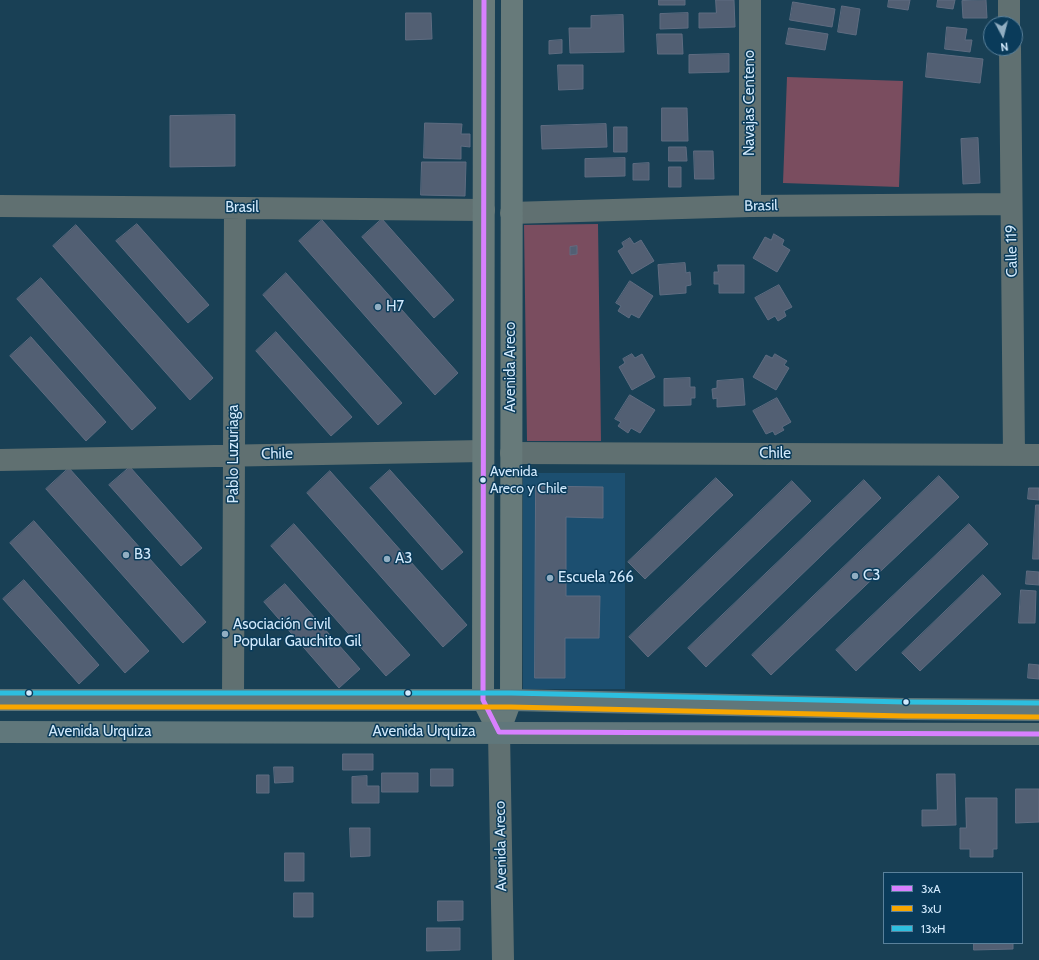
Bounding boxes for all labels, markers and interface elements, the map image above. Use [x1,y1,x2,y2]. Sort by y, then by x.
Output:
north arrow [983,16,1023,56]
text: N [1000,39,1009,54]
street label: Navajas Centeno [741,50,759,156]
street label: Brasil [744,197,778,215]
street label: Brasil [225,199,259,217]
street label: Calle 119 [1003,224,1021,278]
place label: H7 [386,298,404,316]
marker: H7 [373,302,383,312]
street label: Avenida Areco [502,322,520,412]
street label: Pablo Luzuriaga [225,405,243,503]
street label: Chile [261,445,293,463]
street label: Chile [759,445,791,463]
place label: Avenida Areco y Chile [490,464,567,496]
marker: Avenida Areco y Chile [478,475,488,485]
place label: B3 [134,546,151,564]
marker: B3 [121,550,131,560]
place label: A3 [395,550,412,568]
marker: A3 [382,554,392,564]
place label: C3 [863,567,880,585]
place label: Escuela 266 [558,569,634,587]
marker: C3 [850,571,860,581]
marker: Escuela 266 [545,573,555,583]
place label: Asociación Civil Popular Gauchito Gil [233,616,361,651]
marker: Asociación Civil Popular Gauchito Gil [220,629,230,639]
unlabelled marker [24,688,34,698]
unlabelled marker [403,688,413,698]
unlabelled marker [901,697,911,707]
street label: Avenida Urquiza [49,723,151,741]
street label: Avenida Urquiza [373,723,475,741]
street label: Avenida Areco [491,801,511,891]
legend [883,872,1023,944]
text: 3xA [921,881,941,896]
text: 3xU [921,901,942,916]
text: 13xH [921,921,945,936]

